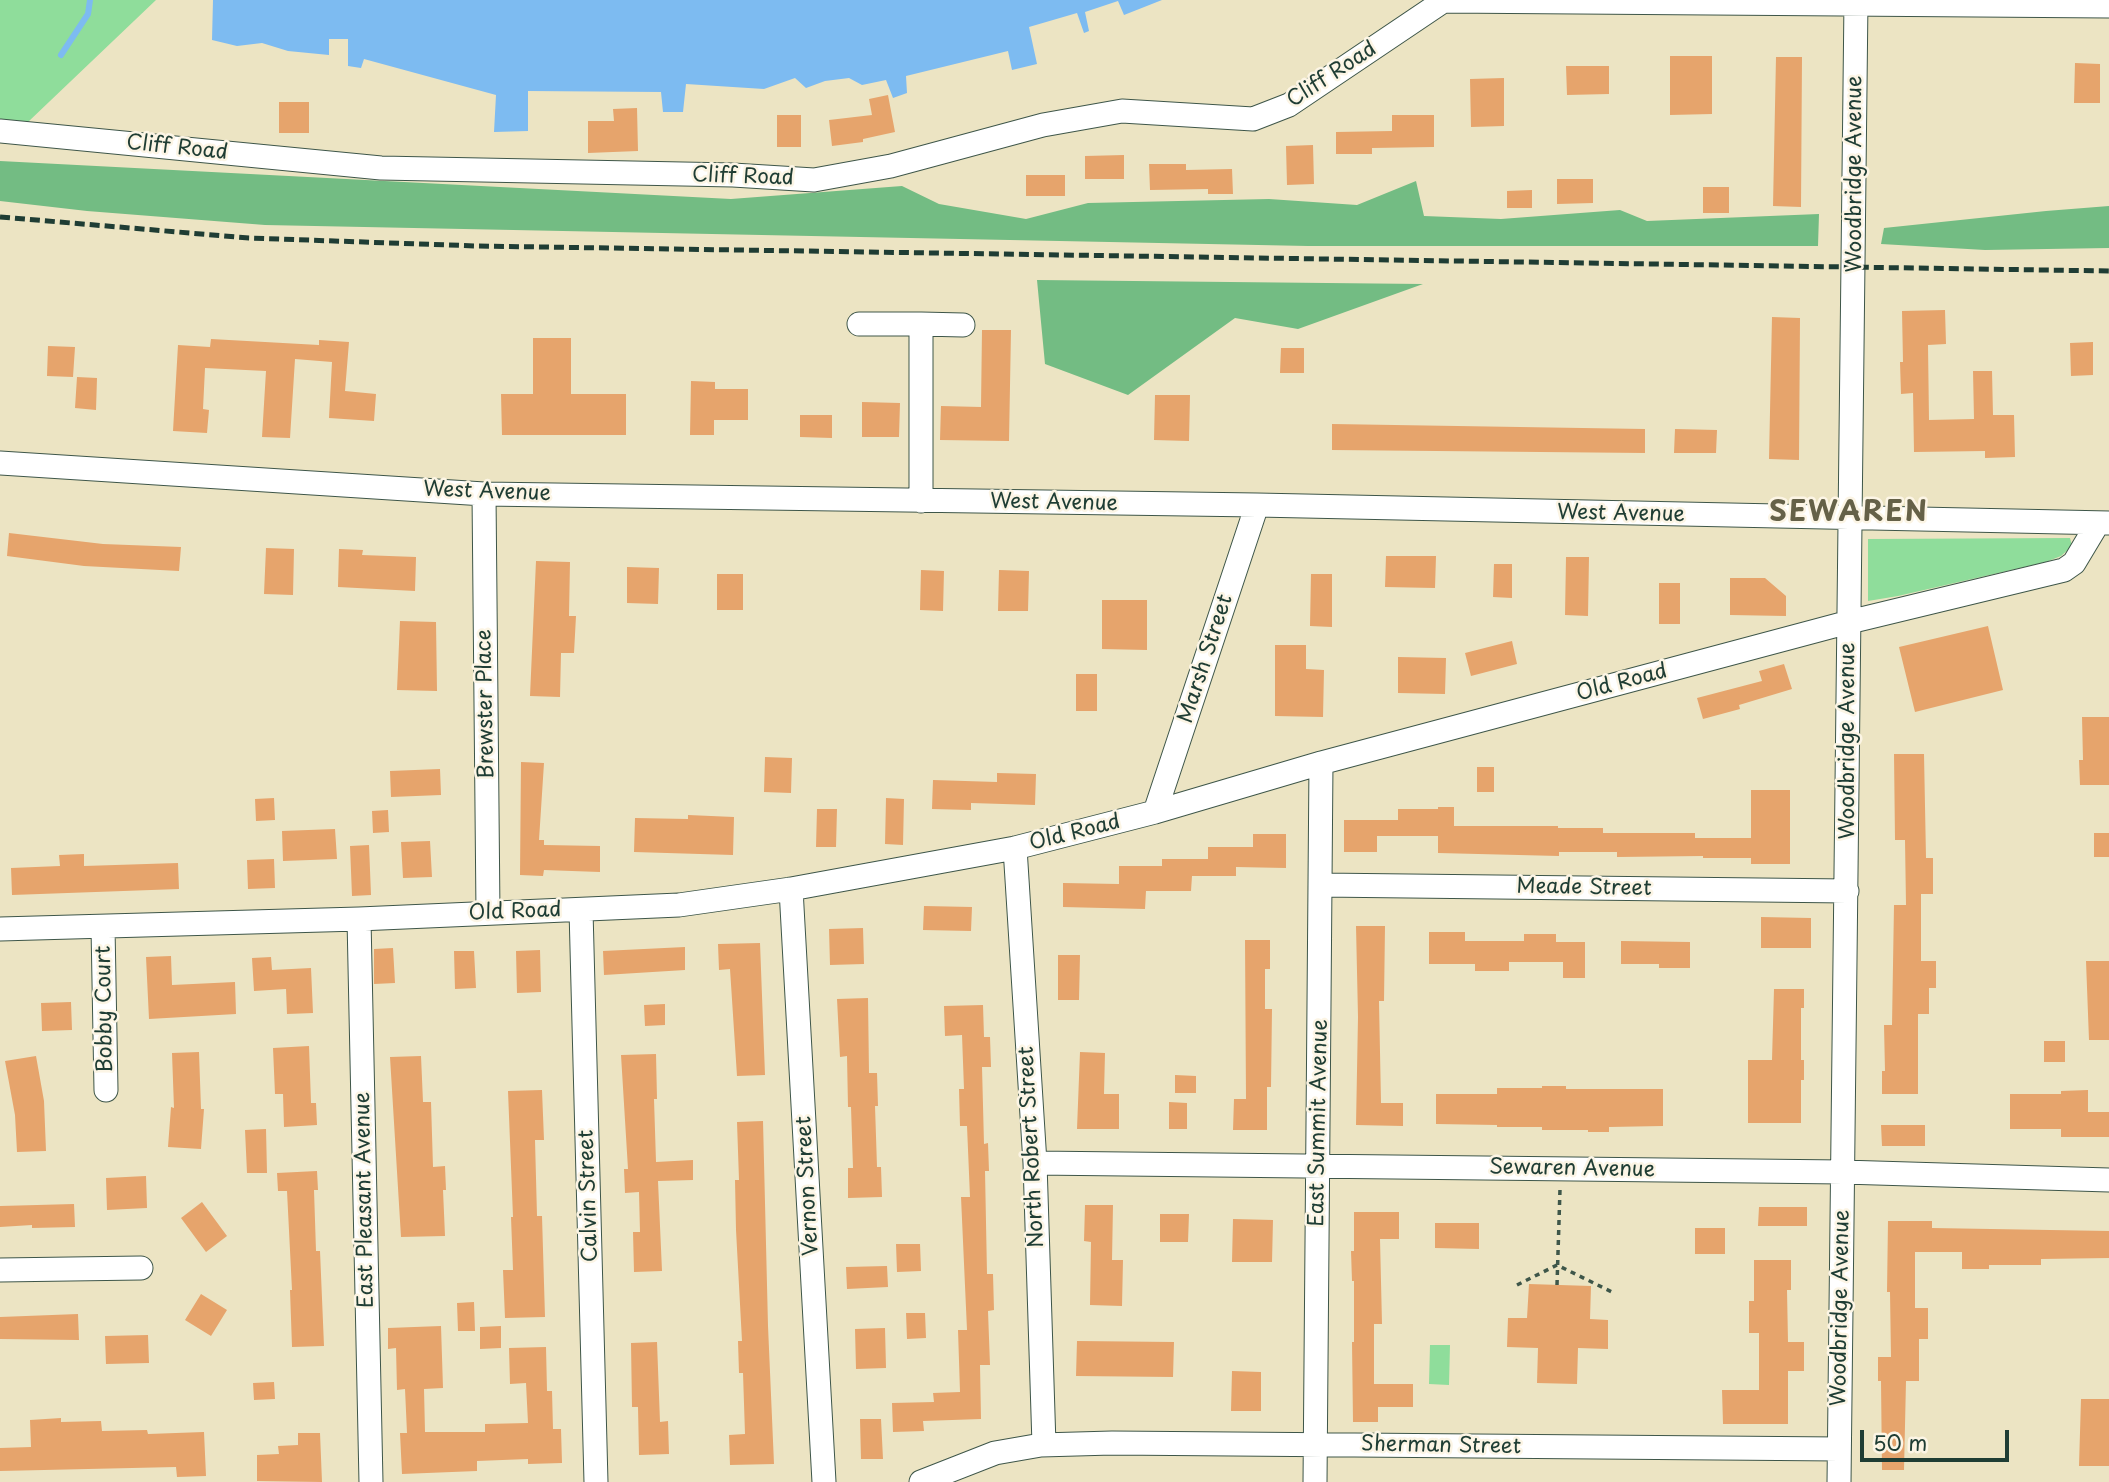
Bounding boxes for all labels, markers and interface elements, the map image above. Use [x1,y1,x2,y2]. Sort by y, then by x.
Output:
street label: Cliff Road [1282,37,1382,113]
street label: Woodbridge Avenue [1842,76,1868,272]
street label: Cliff Road [125,130,229,166]
street label: Cliff Road [692,163,794,191]
street label: West Avenue [423,477,551,507]
street label: West Avenue [990,489,1118,517]
district label: SEWAREN [1770,496,1928,530]
street label: West Avenue [1557,500,1685,528]
street label: Marsh Street [1173,592,1239,726]
street label: Brewster Place [472,629,500,779]
street label: Woodbridge Avenue [1835,643,1861,839]
street label: Old Road [1574,659,1670,707]
street label: Old Road [1027,810,1123,856]
street label: Meade Street [1516,874,1652,902]
street label: Old Road [468,898,562,926]
street label: Bobby Court [91,945,119,1073]
street label: East Summit Avenue [1305,1019,1333,1227]
street label: North Robert Street [1014,1046,1050,1248]
street label: East Pleasant Avenue [351,1092,379,1308]
street label: Vernon Street [792,1115,824,1257]
street label: Calvin Street [574,1129,604,1263]
street label: Sewaren Avenue [1489,1155,1655,1183]
street label: Woodbridge Avenue [1827,1209,1855,1407]
scale bar [1864,1416,2013,1460]
text: 50 m [1873,1426,1927,1458]
street label: Sherman Street [1361,1432,1521,1460]

